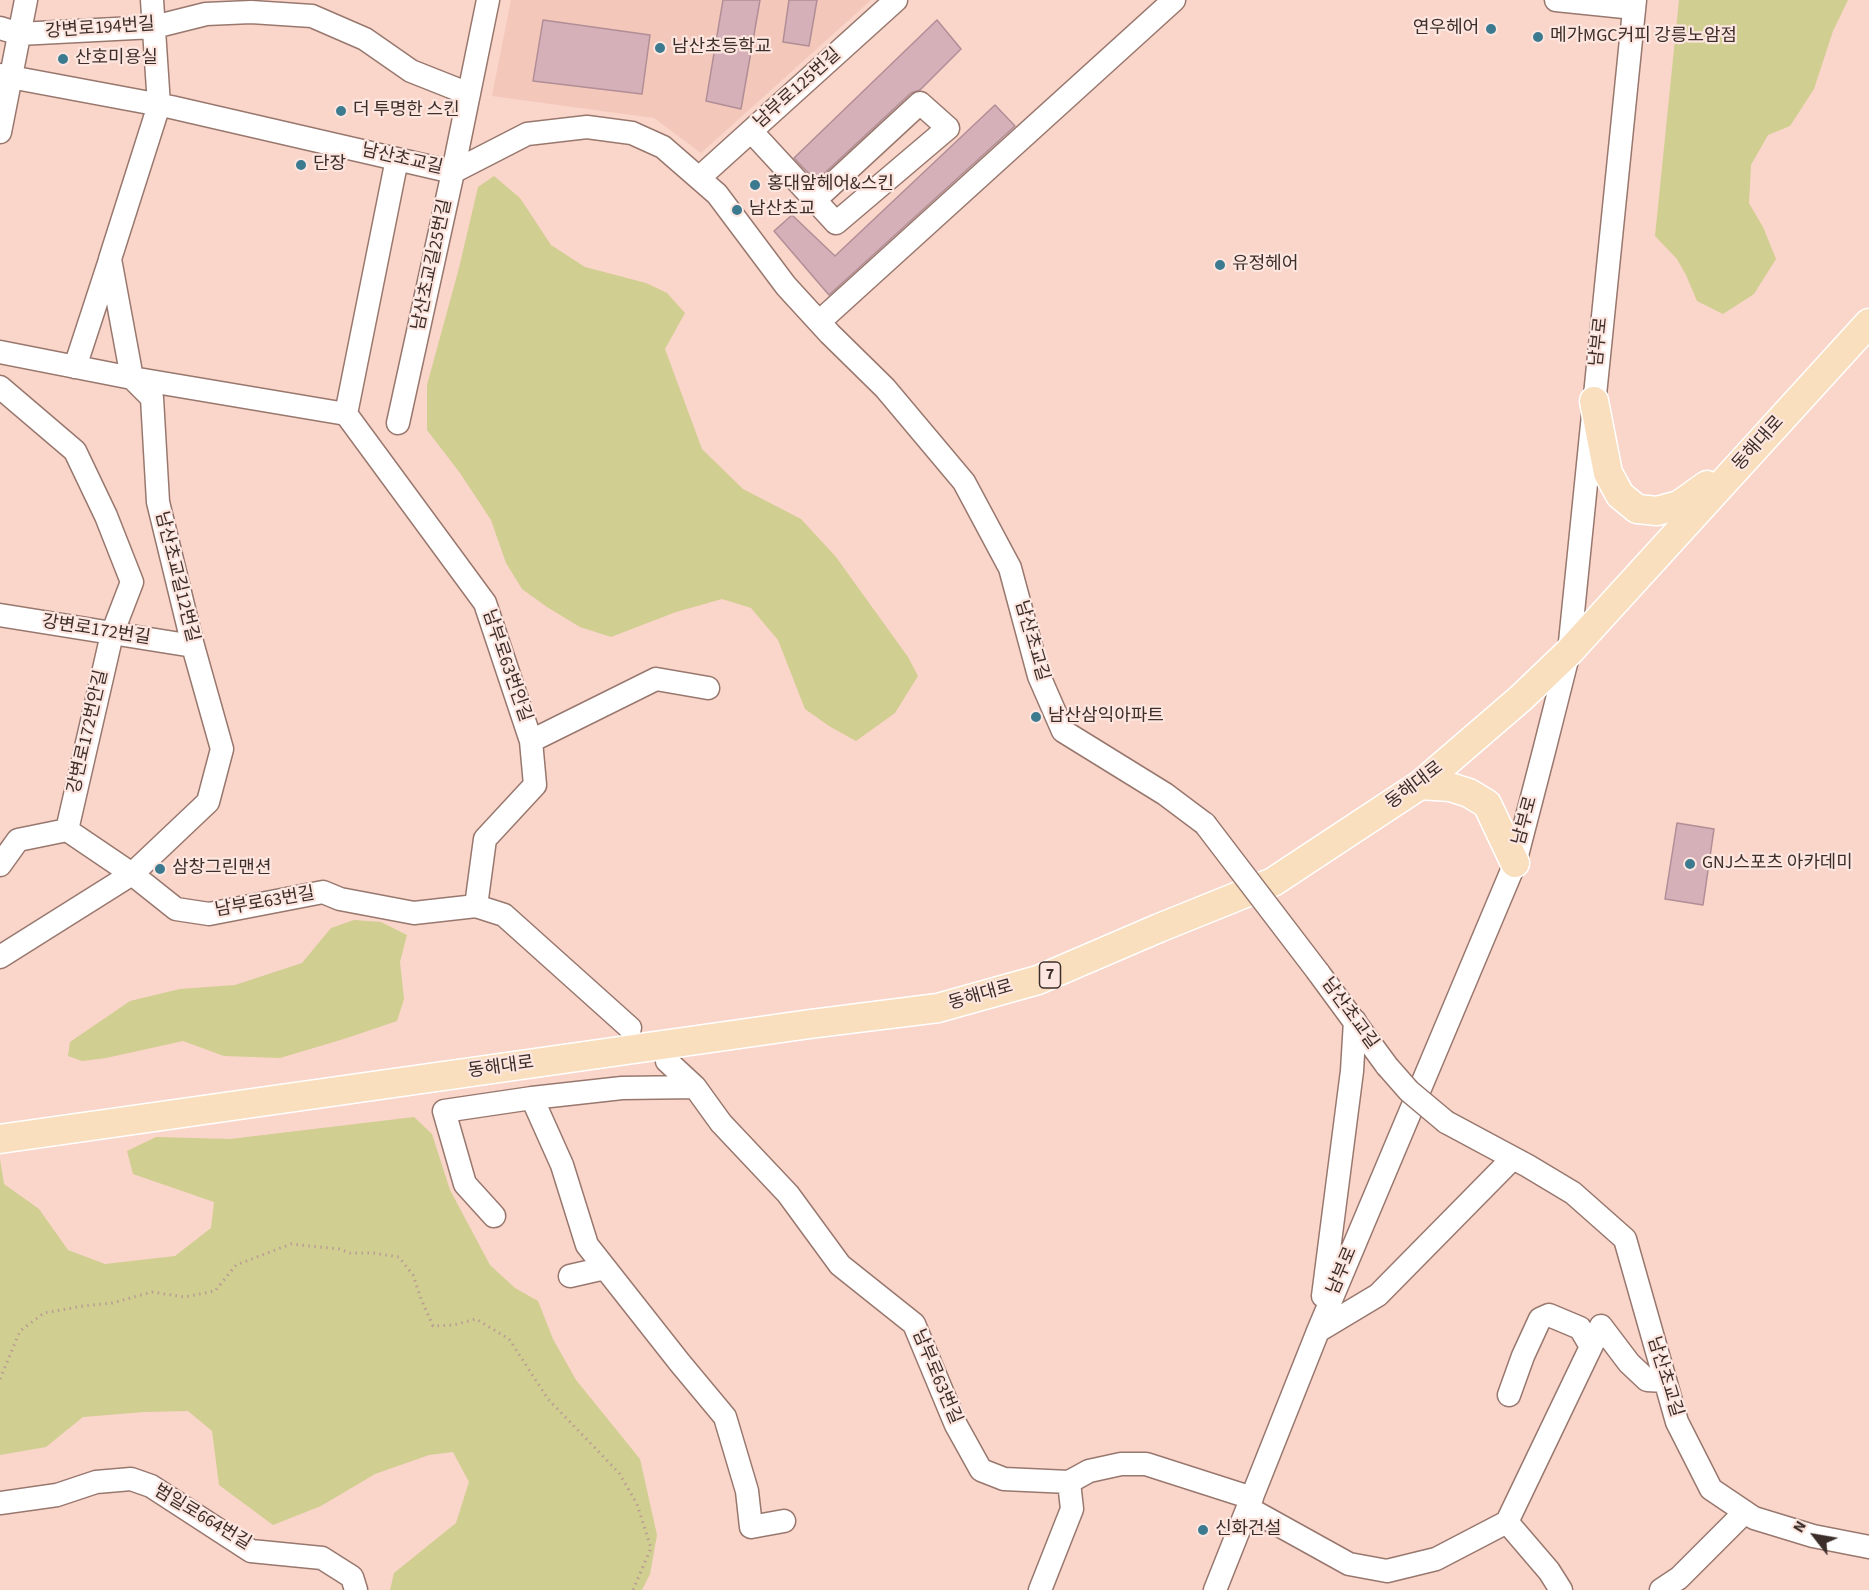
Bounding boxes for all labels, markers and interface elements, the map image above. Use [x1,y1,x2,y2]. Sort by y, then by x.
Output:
street label: 강변로194번길 [45,14,155,44]
place label: 연우헤어 [1413,18,1479,40]
marker: 연우헤어 [1484,22,1498,36]
place label: 메가MGC커피 강릉노암점 [1550,26,1737,48]
marker: 메가MGC커피 강릉노암점 [1531,30,1545,44]
place label: 남산초등학교 [672,37,771,59]
marker: 남산초등학교 [653,41,667,55]
street label: 남부로125번길 [750,44,846,134]
place label: 산호미용실 [75,48,158,70]
marker: 산호미용실 [56,52,70,66]
place label: 더 투명한 스킨 [353,100,460,122]
marker: 더 투명한 스킨 [334,104,348,118]
street label: 남산초교길 [359,140,445,180]
place label: 단장 [313,154,346,176]
marker: 단장 [294,158,308,172]
place label: 홍대앞헤어&스킨 [767,174,894,196]
marker: 홍대앞헤어&스킨 [748,178,762,192]
street label: 남산초교길25번길 [409,197,457,333]
place label: 남산초교 [749,199,815,221]
marker: 남산초교 [730,203,744,217]
place label: 유정헤어 [1232,254,1298,276]
marker: 유정헤어 [1213,258,1227,272]
street label: 남부로 [1587,316,1613,368]
street label: 동해대로 [1729,412,1789,476]
street label: 남산초교길12번길 [149,509,203,645]
street label: 남산초교길 [1009,598,1053,684]
street label: 남부로63번안길 [477,607,535,725]
street label: 강변로172번길 [40,612,152,650]
street label: 강변로172번안길 [64,668,114,796]
place label: 남산삼익아파트 [1048,706,1164,728]
marker: 남산삼익아파트 [1029,710,1043,724]
street label: 동해대로 [1382,757,1448,815]
street label: 남부로 [1509,794,1543,848]
place label: GNJ스포츠 아카데미 [1702,853,1853,875]
marker: GNJ스포츠 아카데미 [1683,857,1697,871]
place label: 삼창그린맨션 [172,858,271,880]
marker: 삼창그린맨션 [153,862,167,876]
street label: 남부로63번길 [214,884,316,922]
road number: 7 [1040,962,1060,988]
street label: 남산초교길 [1316,974,1382,1054]
street label: 동해대로 [946,976,1016,1016]
street label: 동해대로 [467,1053,535,1083]
street label: 남부로 [1323,1244,1363,1298]
street label: 남부로63번길 [906,1326,966,1428]
street label: 남산초교길 [1642,1334,1686,1420]
street label: 범일로664번길 [149,1481,255,1555]
north arrow [1785,1506,1845,1566]
text: N [1787,1517,1812,1537]
place label: 신화건설 [1215,1519,1281,1541]
marker: 신화건설 [1196,1523,1210,1537]

